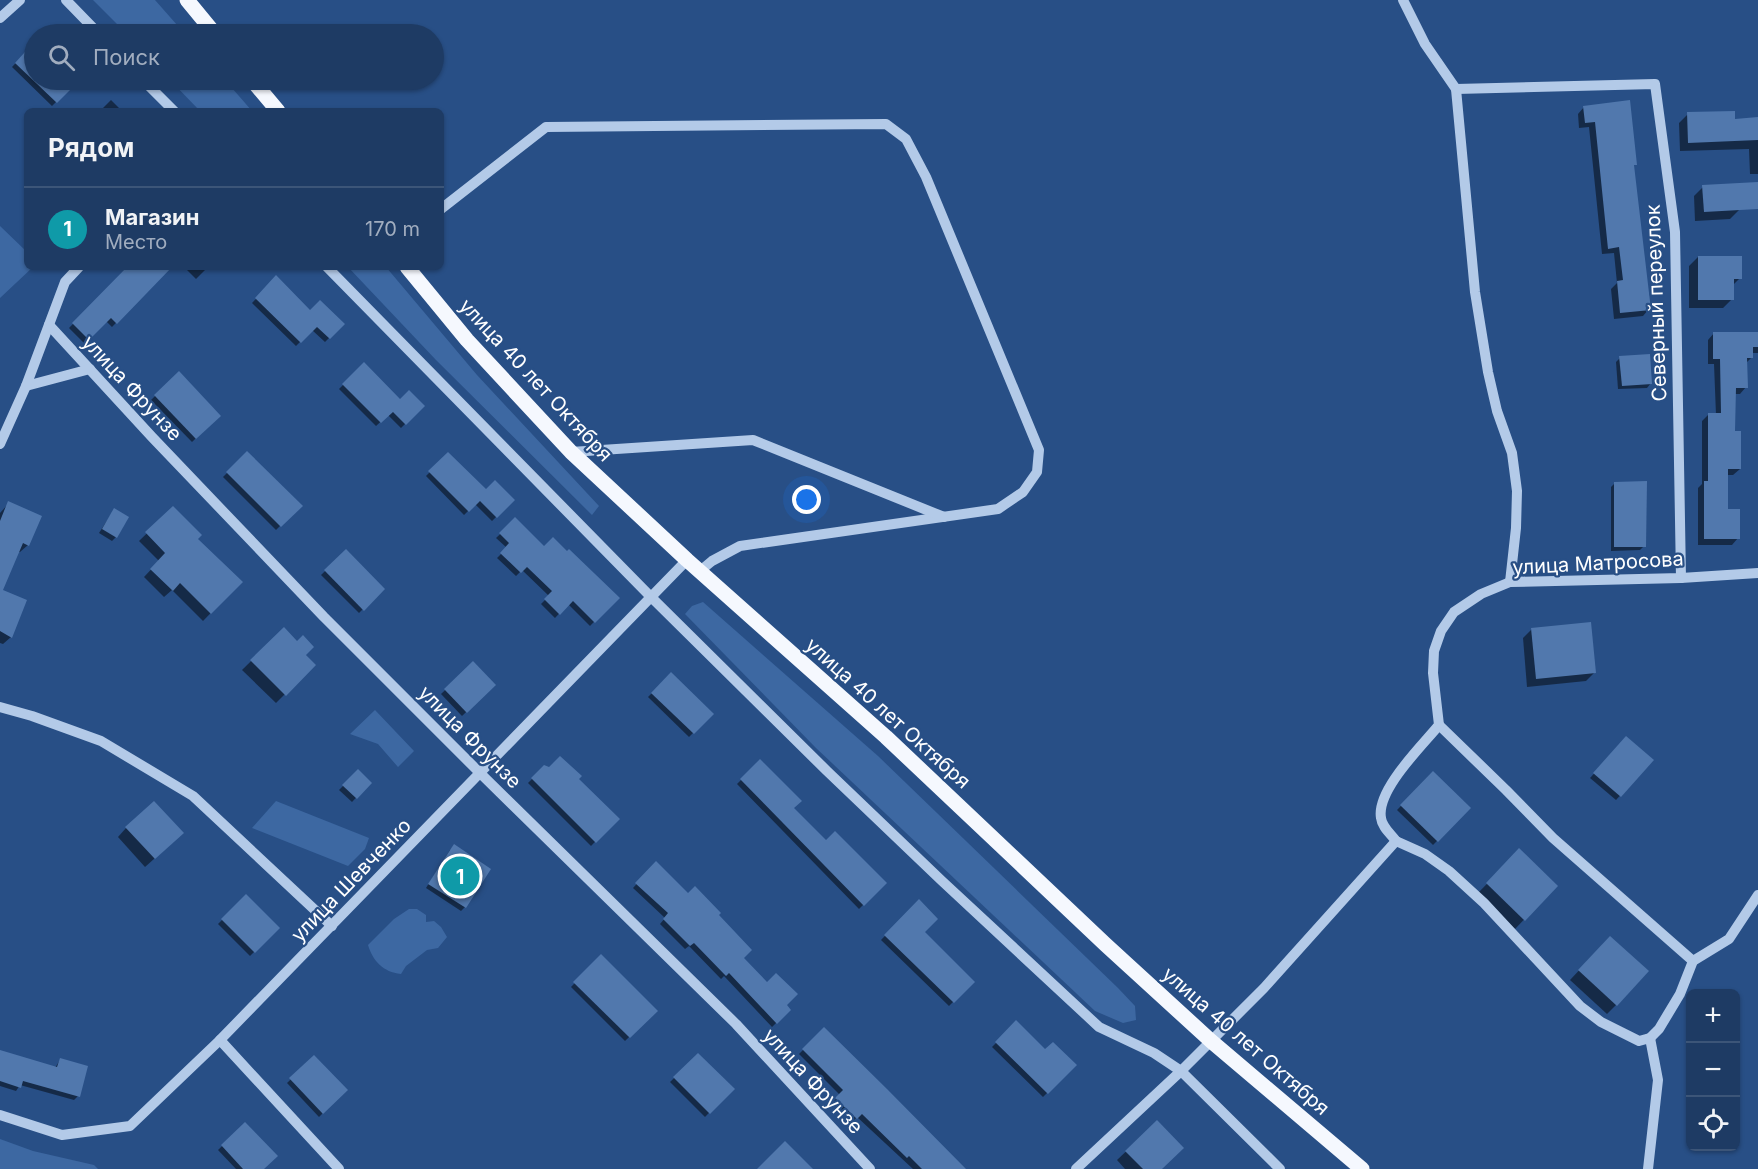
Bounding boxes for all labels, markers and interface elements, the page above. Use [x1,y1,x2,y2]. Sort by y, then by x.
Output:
search box [24,24,444,90]
icon: search [45,41,78,74]
text: Поиск [93,44,160,70]
text: Рядом [48,132,134,163]
text: Магазин [105,204,200,230]
street label: Северный переулок [1641,204,1671,402]
text: 1 [63,217,72,241]
text: 170 m [365,217,420,241]
text: Место [105,230,167,254]
street label: улица 40 лет Октября [454,294,618,466]
street label: улица Фрунзе [77,330,187,446]
your location [792,485,821,514]
street label: улица Матросова [1512,547,1684,579]
street label: улица 40 лет Октября [801,633,975,793]
street label: улица Фрунзе [414,681,526,793]
street label: улица Шевченко [286,813,416,947]
pin: 1 [440,854,480,898]
street label: улица 40 лет Октября [1158,962,1334,1120]
map controls [1686,989,1740,1151]
button: + [1686,989,1740,1043]
street label: улица Фрунзе [758,1023,868,1139]
button: − [1686,1043,1740,1097]
button: locate [1686,1097,1740,1151]

